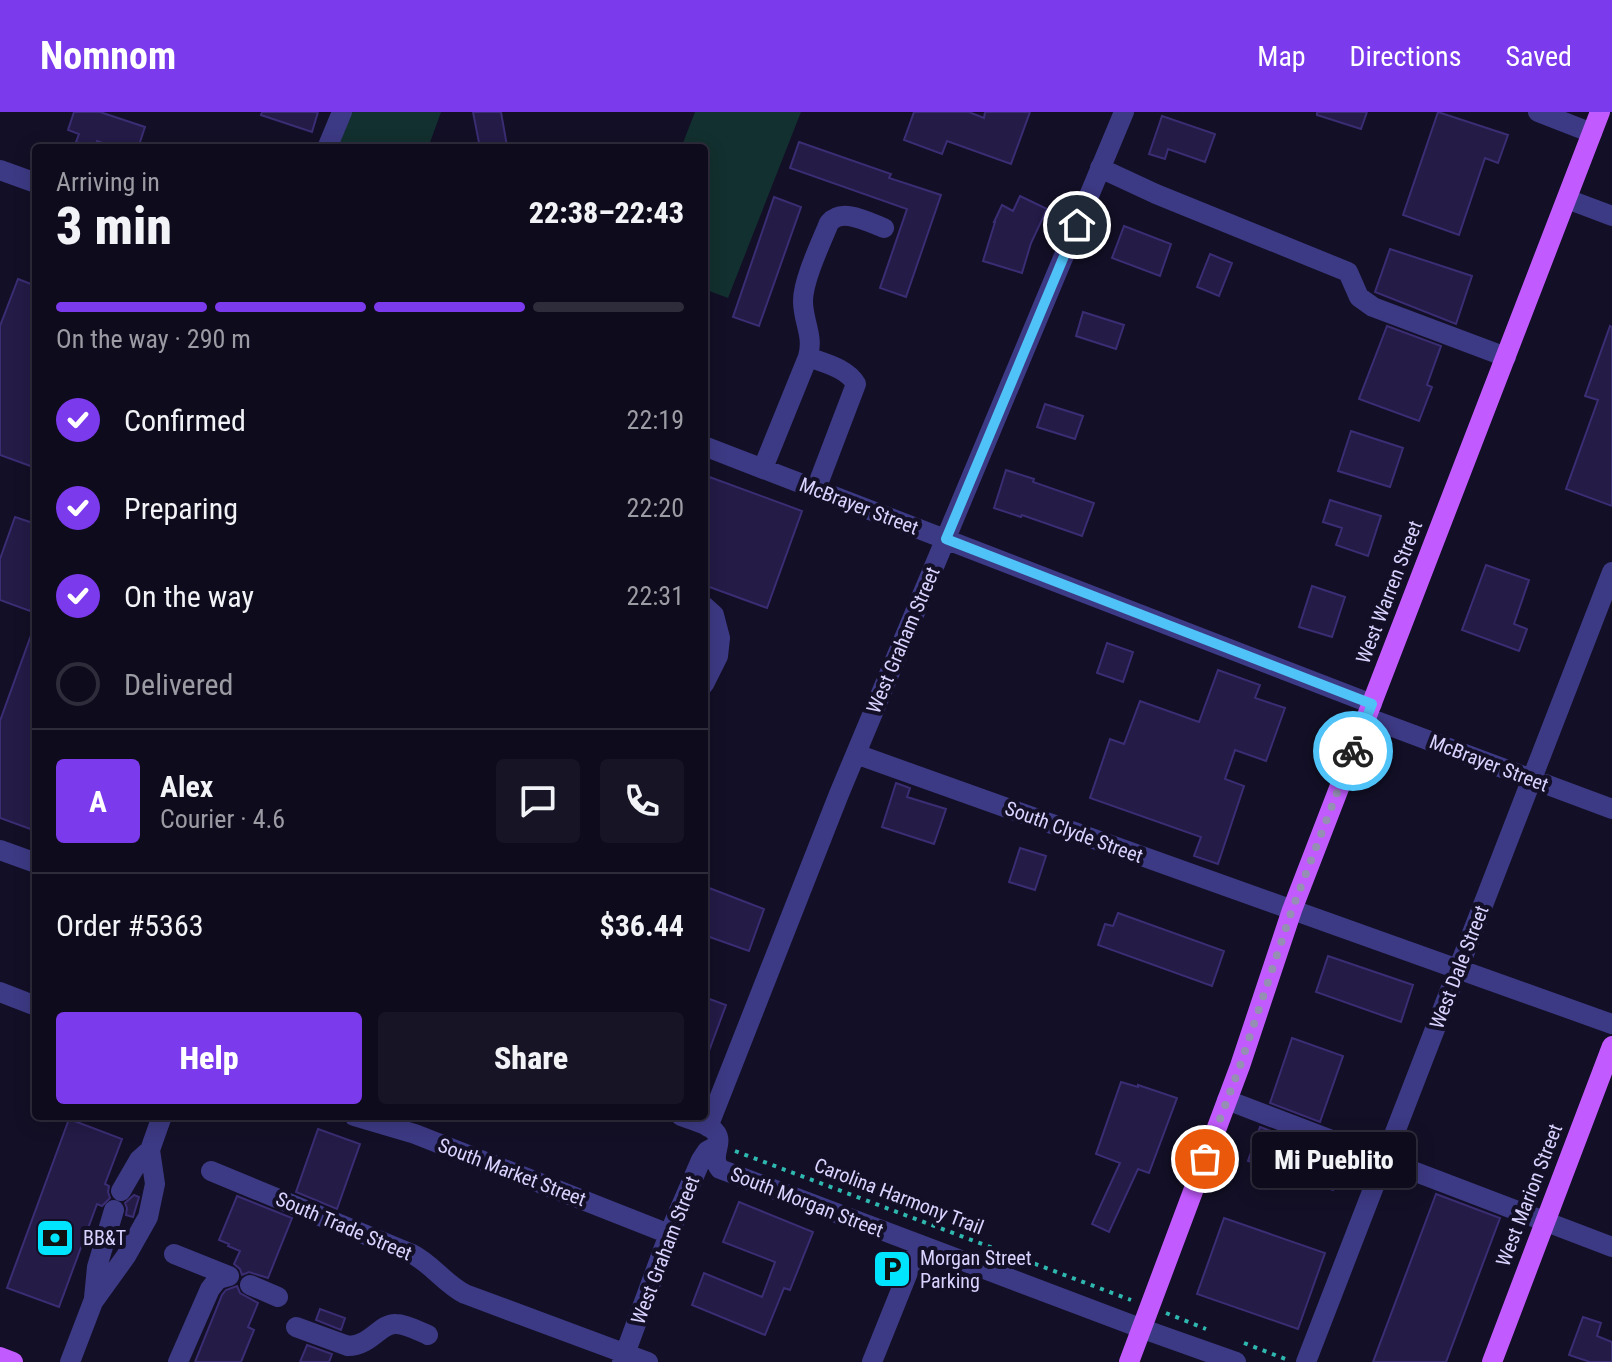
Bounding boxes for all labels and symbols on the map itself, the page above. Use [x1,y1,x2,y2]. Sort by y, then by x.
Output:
pin [1043,191,1111,259]
street label: McBrayer Street [796,472,922,540]
street label: West Warren Street [1351,517,1427,667]
street label: West Graham Street [861,563,945,717]
courier [1313,711,1393,791]
street label: McBrayer Street [1426,729,1552,797]
street label: South Clyde Street [1002,796,1146,868]
street label: West Dale Street [1424,902,1494,1032]
street label: West Marion Street [1491,1120,1567,1270]
pin [1171,1125,1239,1193]
callout: Mi Pueblito [1253,1131,1417,1187]
street label: South Market Street [435,1133,589,1211]
street label: Carolina Harmony Trail [811,1153,987,1239]
street label: South Morgan Street [727,1162,887,1242]
street label: West Graham Street [626,1172,704,1327]
street label: South Trade Street [272,1187,416,1266]
bank icon: BB&T [34,1217,76,1259]
place label: BB&T [83,1226,126,1250]
place label: Morgan Street Parking [920,1246,1032,1293]
parking icon: Morgan Street Parking [871,1248,913,1290]

